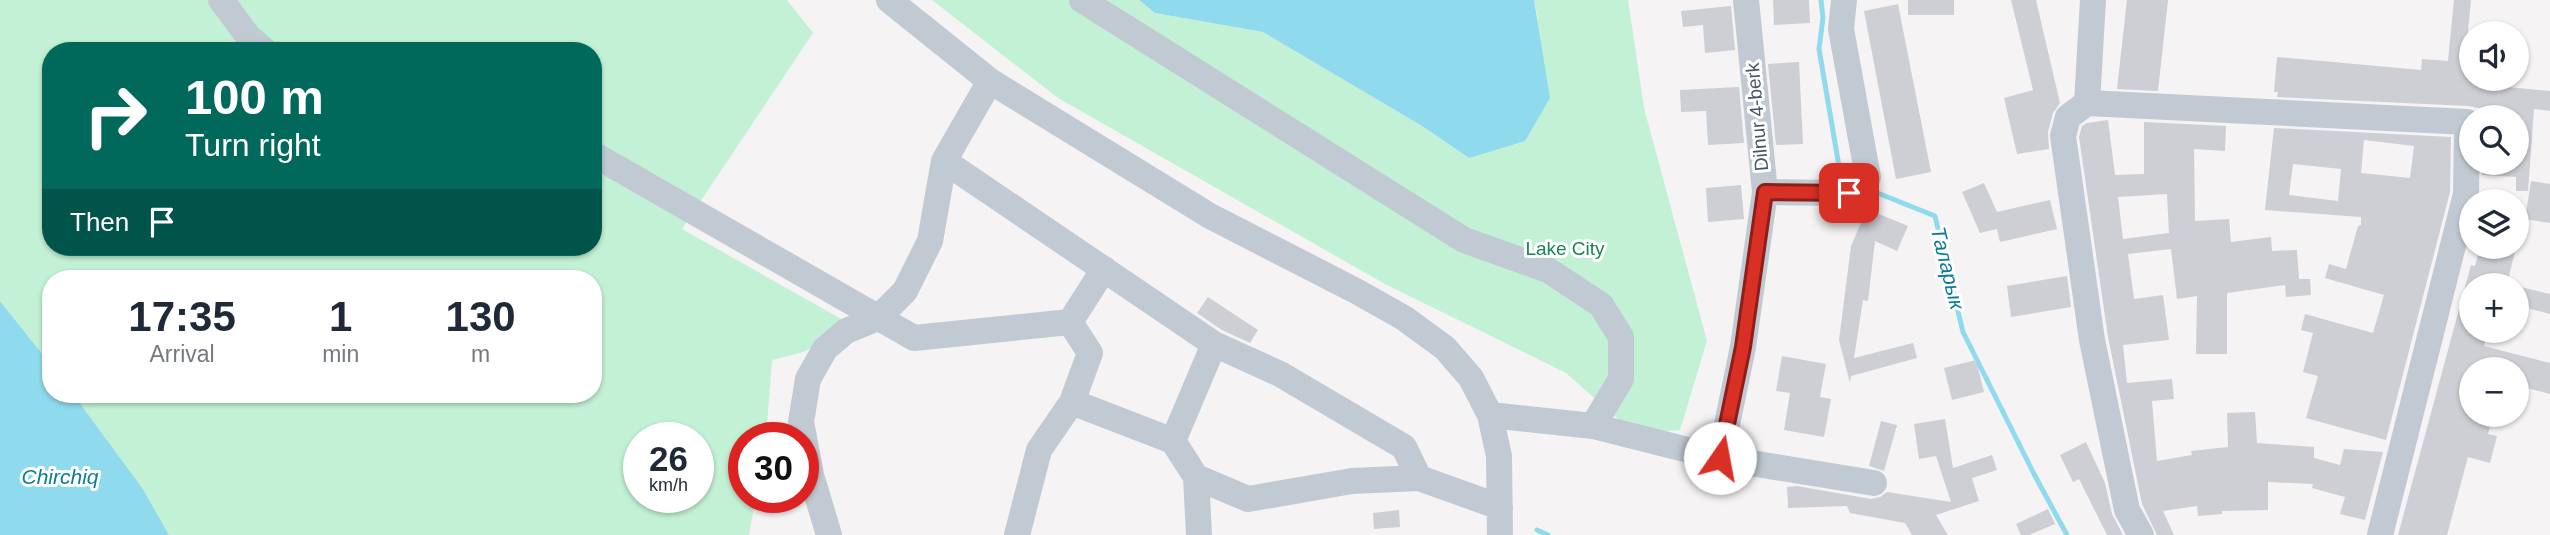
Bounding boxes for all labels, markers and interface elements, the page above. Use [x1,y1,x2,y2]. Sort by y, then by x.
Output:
map controls [2459,21,2529,427]
button: sound [2459,21,2529,91]
street label: Dilnur 4-berk [1742,61,1772,172]
icon: right [70,70,161,161]
text: 100 m [185,70,324,124]
button: search [2459,105,2529,175]
text: Turn right [185,127,321,163]
pin [1819,163,1879,223]
icon: arrive [1830,174,1868,212]
button: layers [2459,189,2529,259]
icon: arrive [143,203,181,241]
text: Then [70,207,129,237]
water label: Таларык [1927,224,1970,313]
park label: Lake City [1525,238,1605,259]
button: + [2459,273,2529,343]
text: 17:35 [128,293,236,340]
text: 1 [329,293,352,340]
text: 130 [446,293,516,340]
text: Arrival [149,341,215,367]
text: min [322,341,359,367]
text: m [471,341,490,367]
button: − [2459,357,2529,427]
position arrow [1683,421,1757,495]
speed limit sign: 30 [728,422,819,513]
text: 26 [649,439,688,478]
water label: Chirchiq [21,465,99,488]
text: km/h [649,475,688,495]

